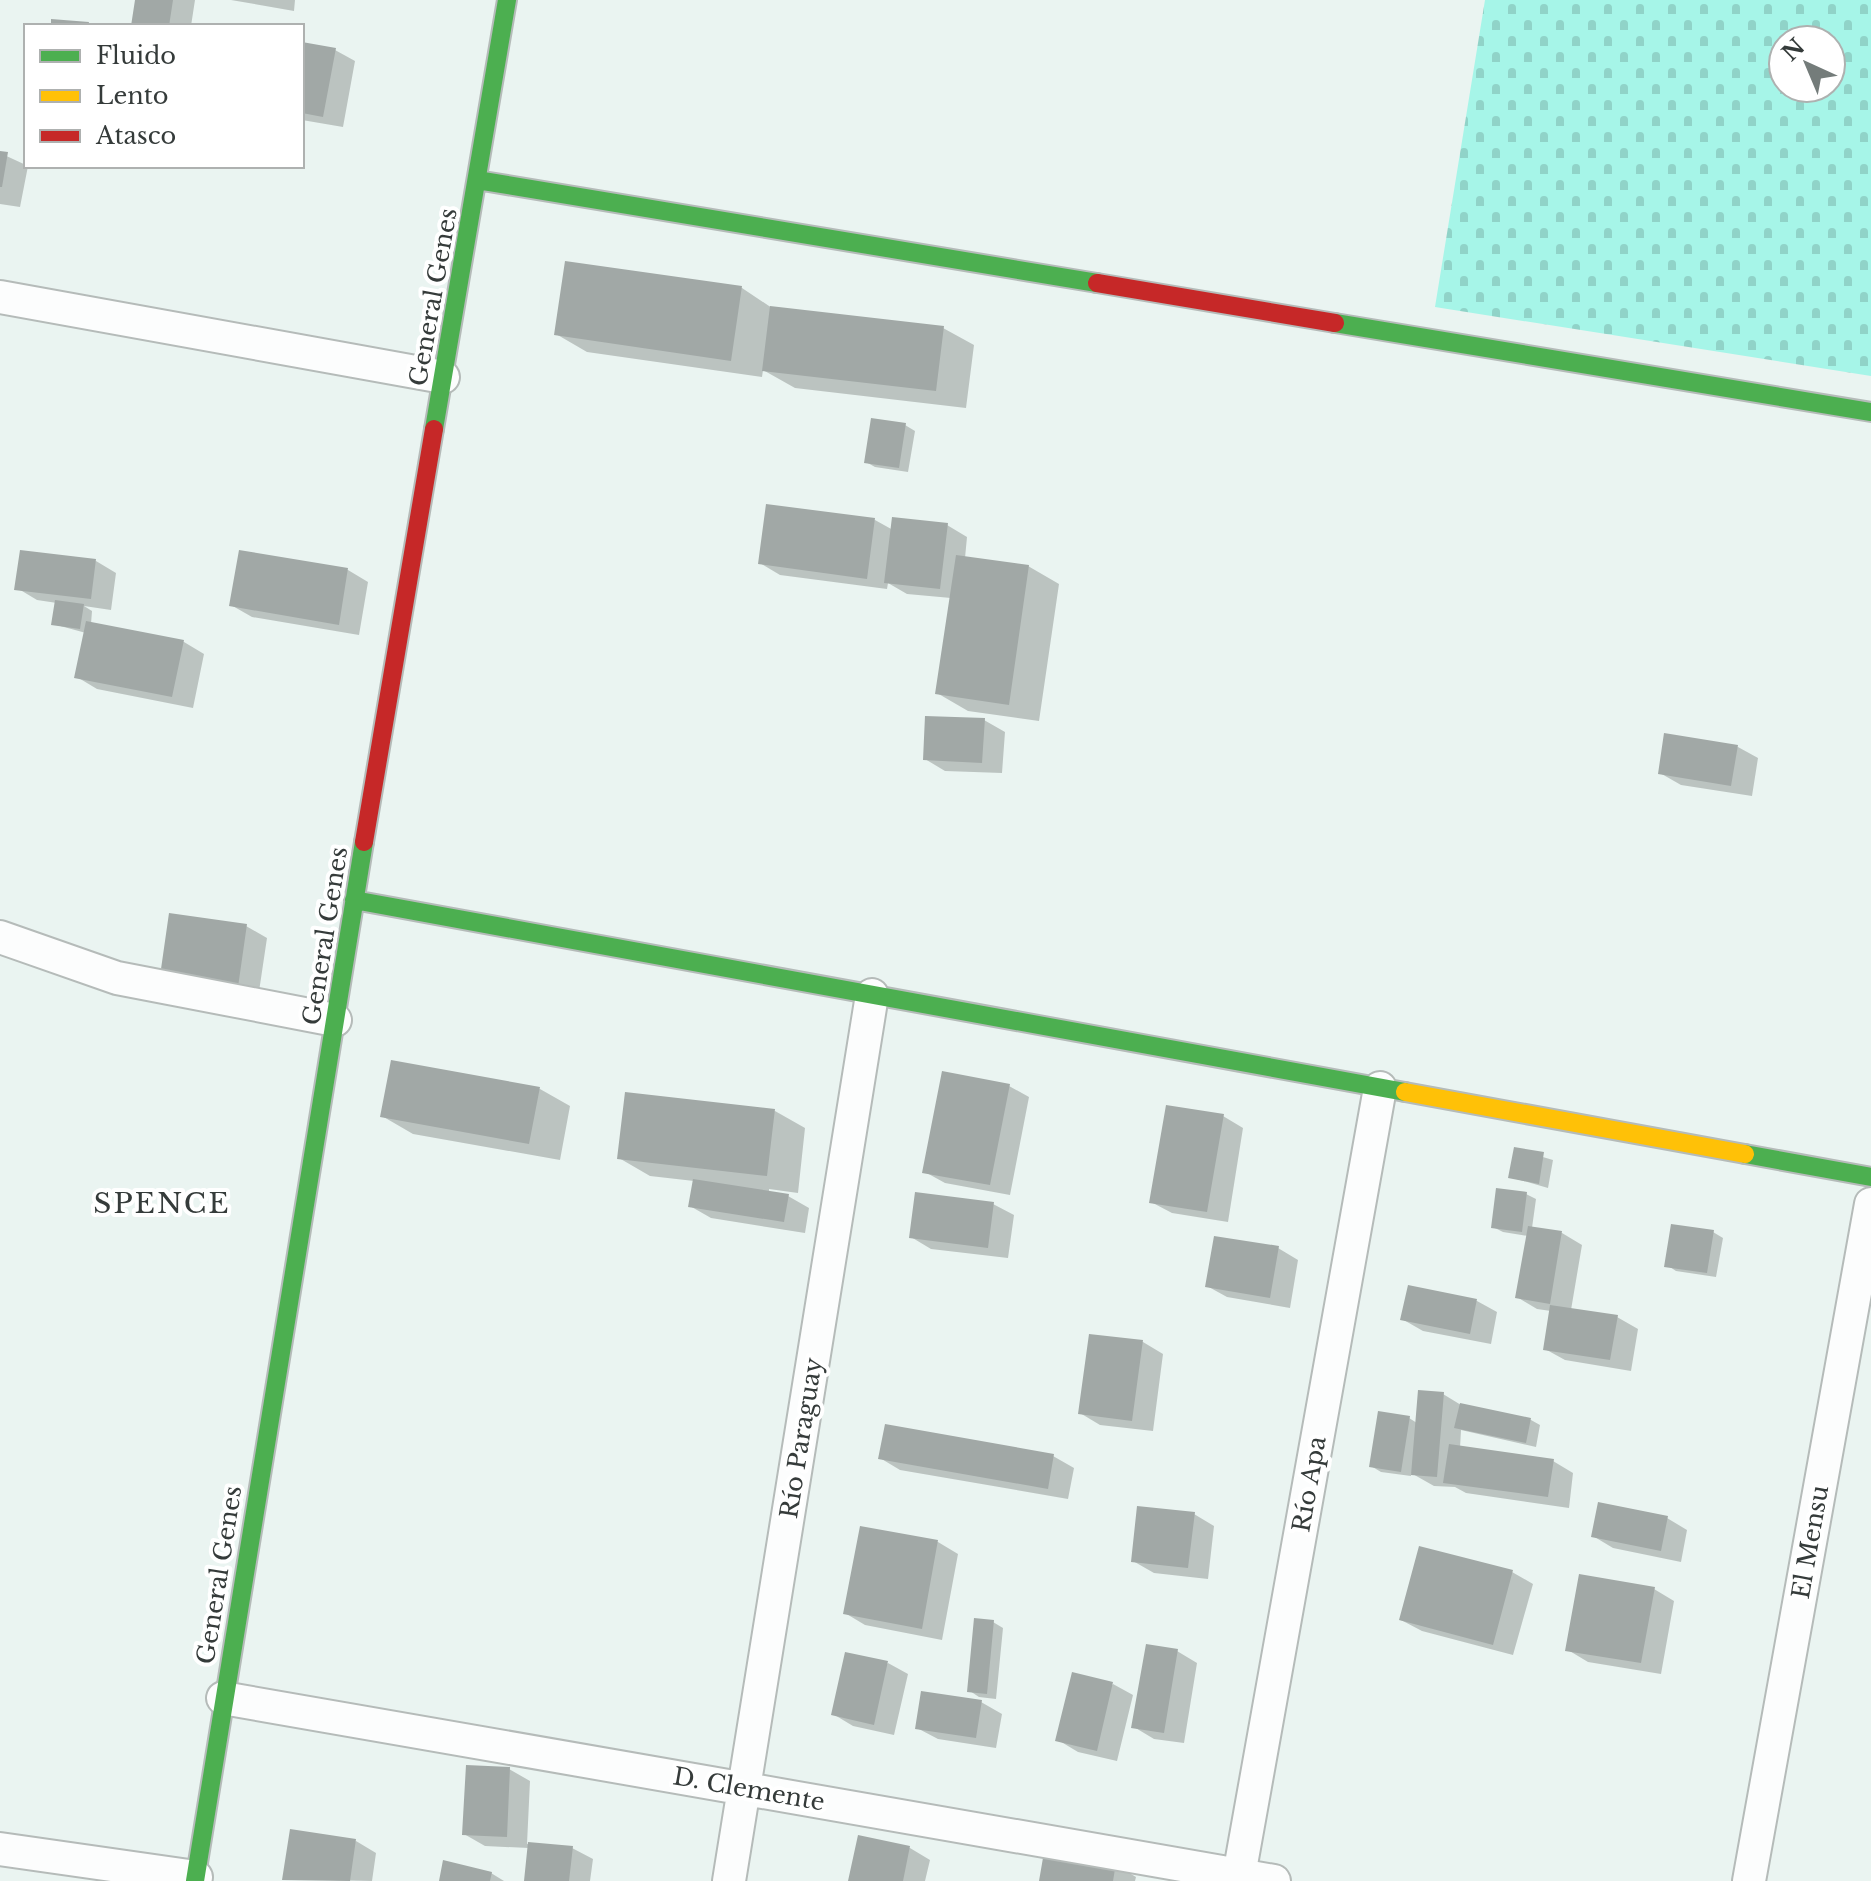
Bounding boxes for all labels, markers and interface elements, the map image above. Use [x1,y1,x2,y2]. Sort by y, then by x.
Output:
legend [24,24,304,168]
north arrow [1767,24,1847,104]
text: N [1777,33,1810,67]
text: Fluido [96,41,176,70]
text: Lento [96,81,169,110]
text: Atasco [95,121,176,150]
street label: General Genes [403,206,463,388]
street label: General Genes [297,845,353,1027]
district label: SPENCE [93,1186,231,1221]
street label: Río Paraguay [774,1355,828,1521]
street label: Río Apa [1286,1433,1332,1534]
street label: El Mensu [1786,1483,1834,1601]
street label: General Genes [191,1484,247,1666]
street label: D. Clemente [671,1761,827,1817]

